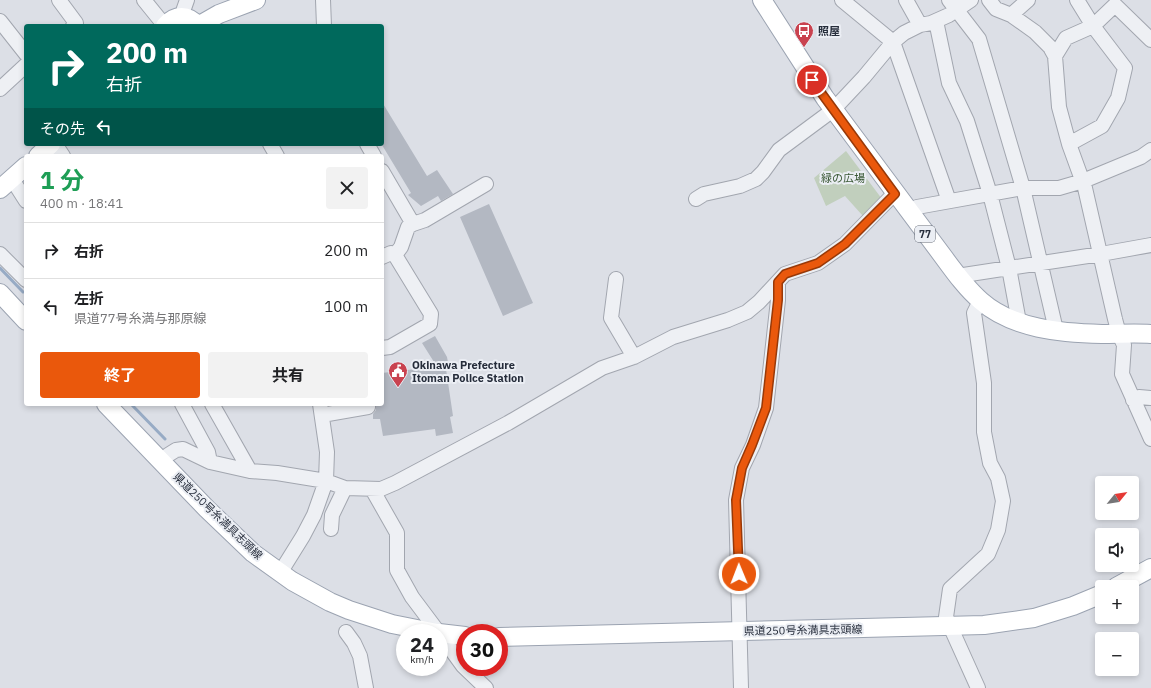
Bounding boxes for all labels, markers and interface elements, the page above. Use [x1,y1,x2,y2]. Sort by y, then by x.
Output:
bus stop icon: 照屋 [793,20,815,48]
place label: 照屋 [818,24,840,38]
text: 200 m [106,34,188,71]
icon: right [40,40,92,92]
pin [795,63,829,97]
icon: arrive [801,69,823,91]
text: 右折 [106,73,142,96]
icon: left [93,116,115,138]
text: その先 [40,119,85,138]
text: 1 分 [40,164,84,196]
button: close [326,167,368,209]
park label: 緑の広場 [821,171,865,185]
text: 400 m · 18:41 [40,195,123,212]
road number: 77 [915,226,935,242]
icon: right [40,240,62,262]
text: 200 m [324,241,368,260]
text: 右折 [74,242,104,261]
text: 左折 [74,289,104,308]
icon: left [40,296,62,318]
text: 100 m [324,297,368,316]
text: 県道77号糸満与那原線 [74,310,207,327]
button: 終了 [40,352,200,398]
button: 共有 [208,352,368,398]
place label: Okinawa Prefecture Itoman Police Station [412,358,524,385]
public building icon: Okinawa Prefecture Itoman Police Station [387,360,409,388]
street label: 県道250号糸満具志頭線 [170,470,266,562]
north arrow [1095,476,1139,520]
map controls [1095,476,1139,676]
button: sound [1095,528,1139,572]
position arrow [718,553,760,595]
button: + [1095,580,1139,624]
street label: 県道250号糸満具志頭線 [743,622,863,638]
speed limit sign: 30 [456,624,508,676]
text: 24 [410,631,434,658]
button: − [1095,632,1139,676]
text: km/h [410,653,434,666]

